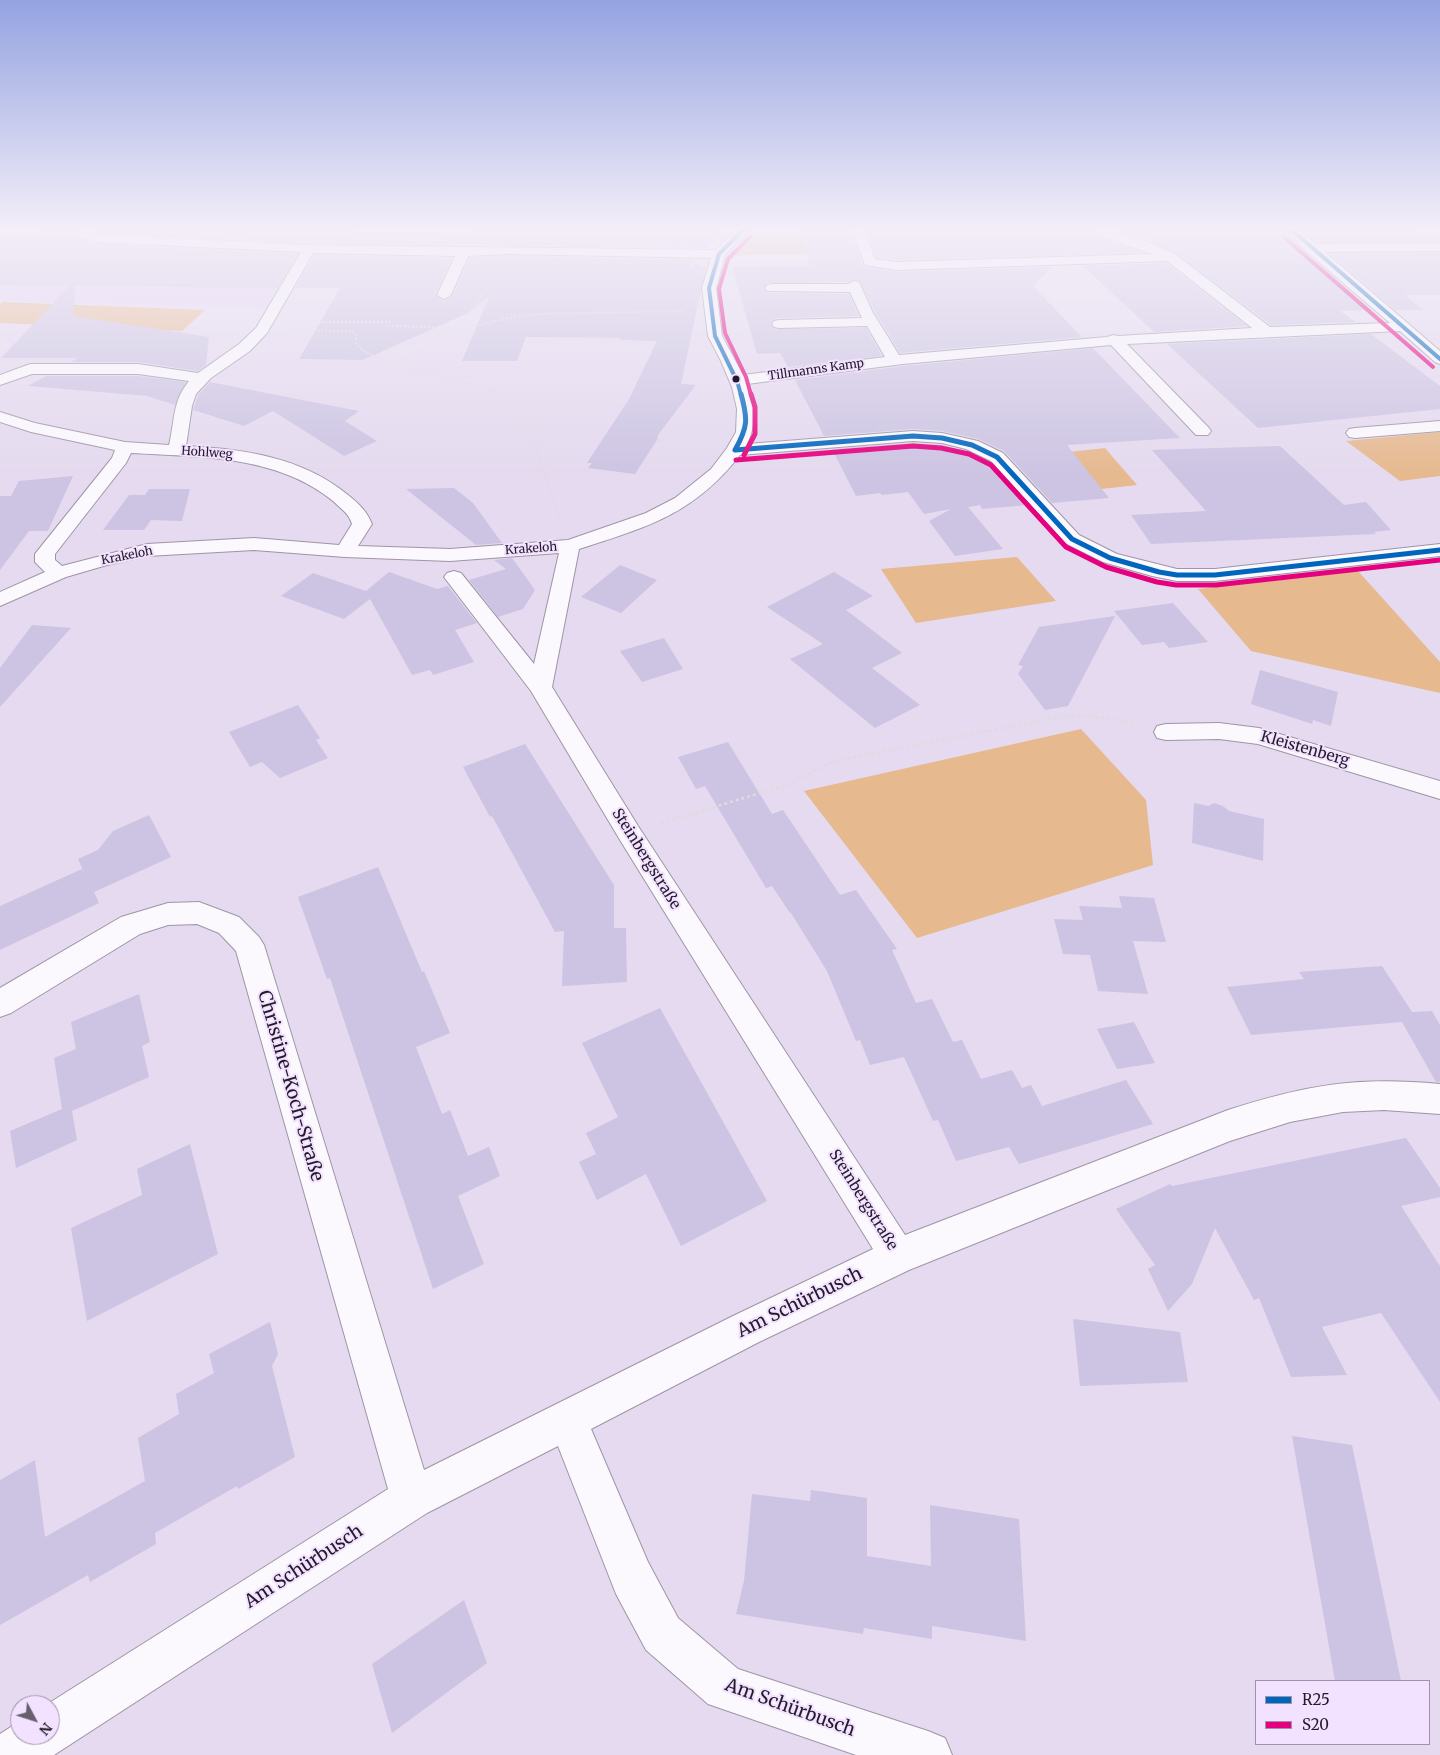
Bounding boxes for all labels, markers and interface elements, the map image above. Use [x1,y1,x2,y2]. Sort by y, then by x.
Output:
street label: Tillmanns Kamp [767,356,865,384]
unlabelled marker [731,374,741,384]
street label: Hohlweg [181,444,233,462]
street label: Krakeloh [504,540,558,558]
street label: Krakeloh [100,544,154,568]
street label: Kleistenberg [1259,728,1351,770]
street label: Steinbergstraße [608,805,684,913]
street label: Christine-Koch-Straße [252,988,328,1184]
street label: Steinbergstraße [825,1146,901,1254]
street label: Am Schürbusch [734,1263,866,1343]
street label: Am Schürbusch [241,1521,367,1613]
street label: Am Schürbusch [722,1674,858,1742]
legend [1255,1680,1430,1745]
text: R25 [1302,1690,1330,1709]
north arrow [10,1695,60,1745]
text: S20 [1302,1715,1329,1734]
text: N [35,1719,56,1739]

